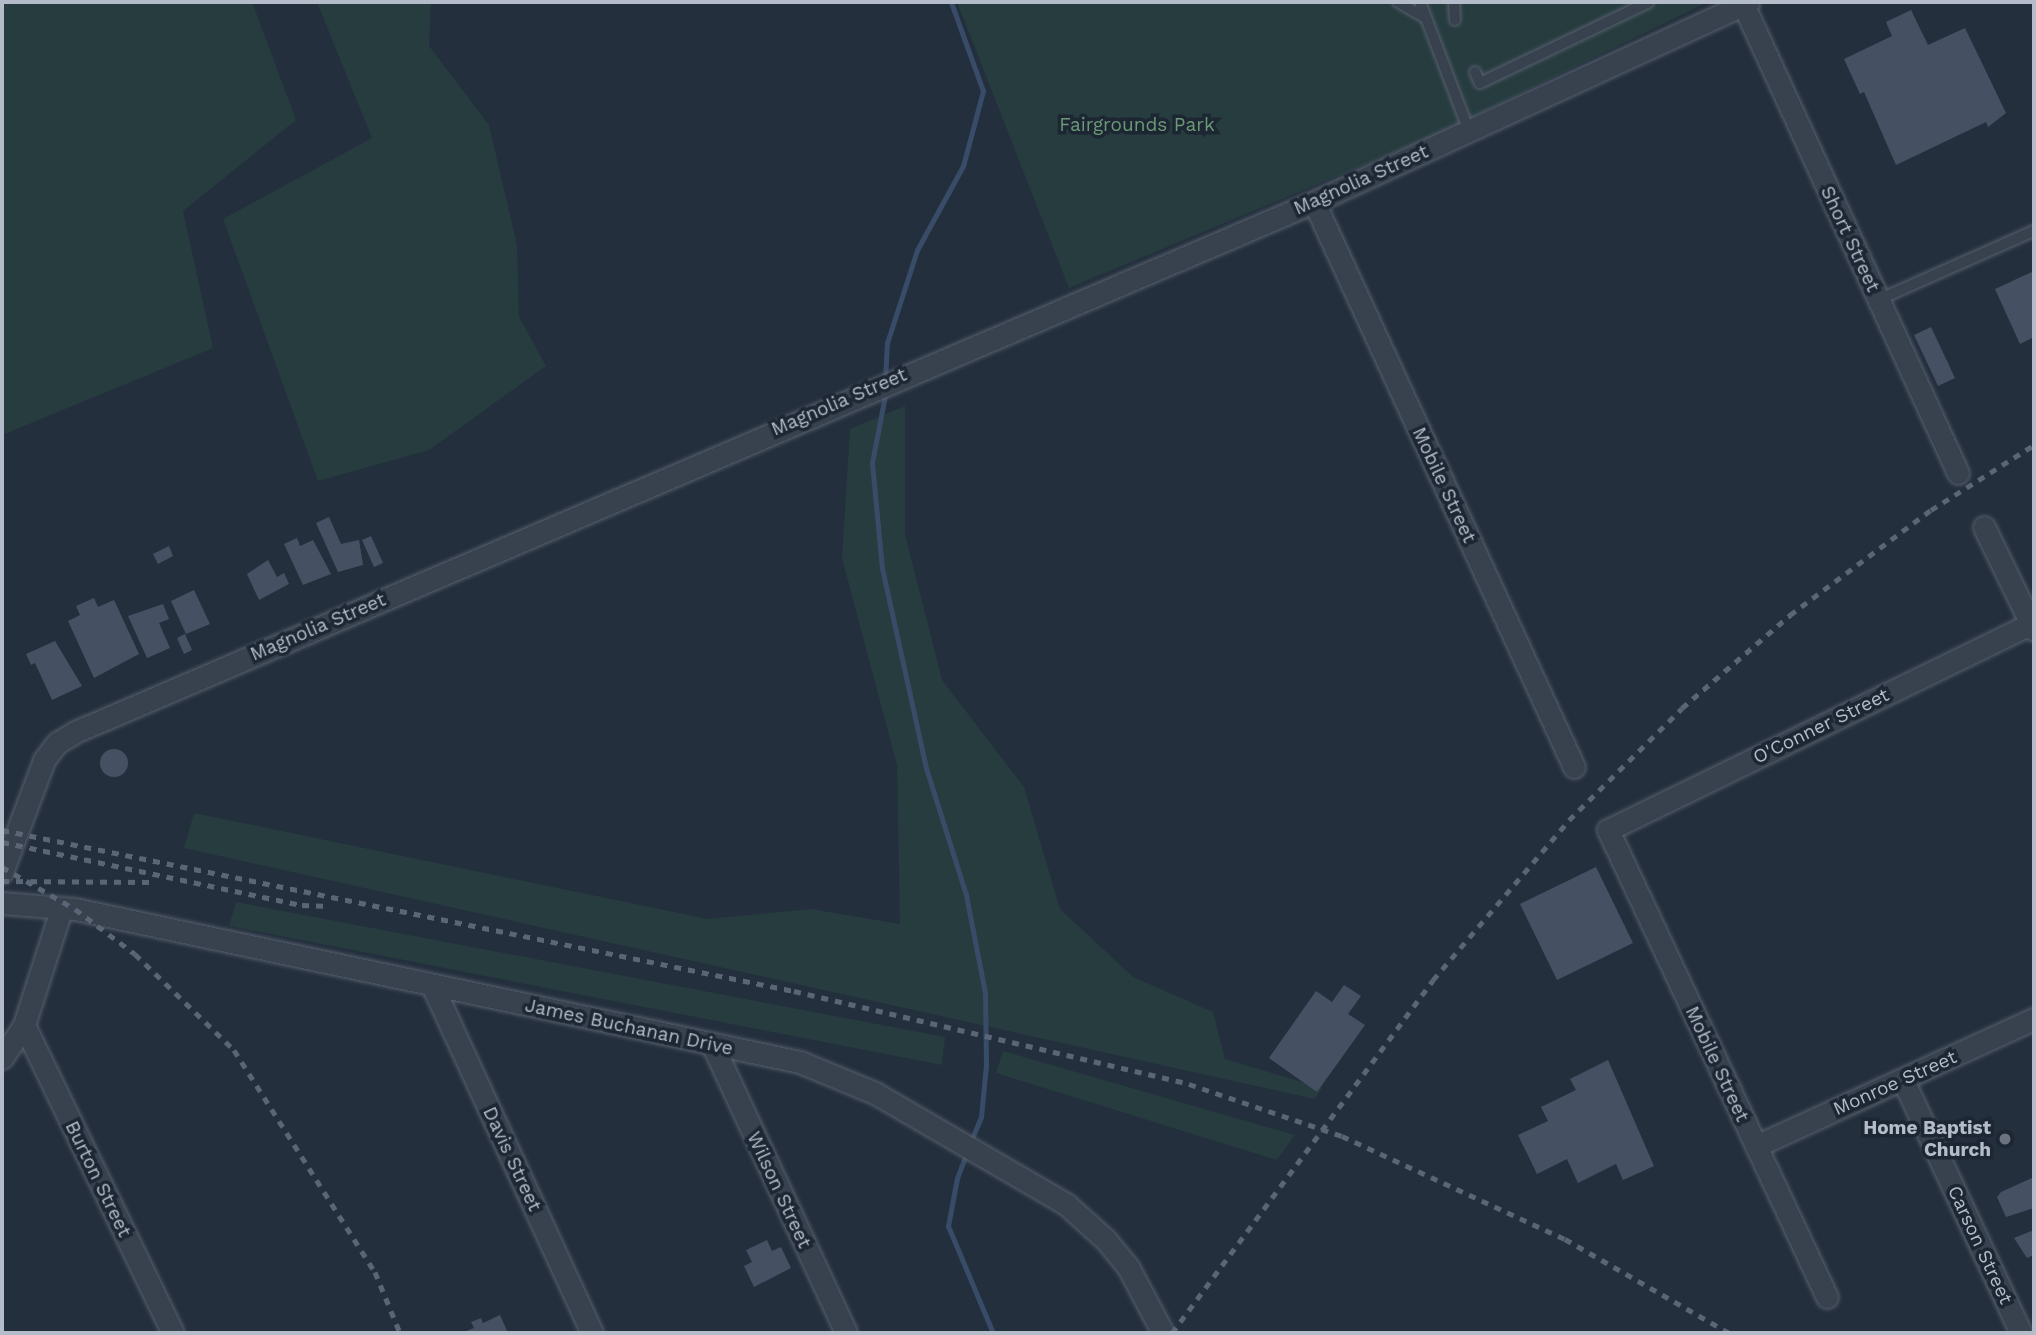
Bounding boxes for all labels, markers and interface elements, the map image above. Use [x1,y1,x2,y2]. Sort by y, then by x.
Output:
park label: Fairgrounds Park [1059,114,1215,136]
street label: Magnolia Street [1290,140,1432,220]
street label: Short Street [1816,182,1884,296]
street label: Magnolia Street [768,363,910,441]
street label: Mobile Street [1407,424,1481,546]
street label: Magnolia Street [247,588,389,666]
street label: O'Conner Street [1749,683,1893,769]
street label: James Buchanan Drive [523,994,735,1060]
street label: Mobile Street [1680,1003,1754,1125]
street label: Monroe Street [1830,1046,1960,1120]
street label: Davis Street [478,1103,546,1215]
street label: Burton Street [60,1117,136,1241]
place label: Home Baptist Church [1863,1117,1991,1161]
street label: Wilson Street [742,1128,816,1252]
marker: Home Baptist Church [1997,1131,2013,1147]
street label: Carson Street [1943,1182,2017,1308]

